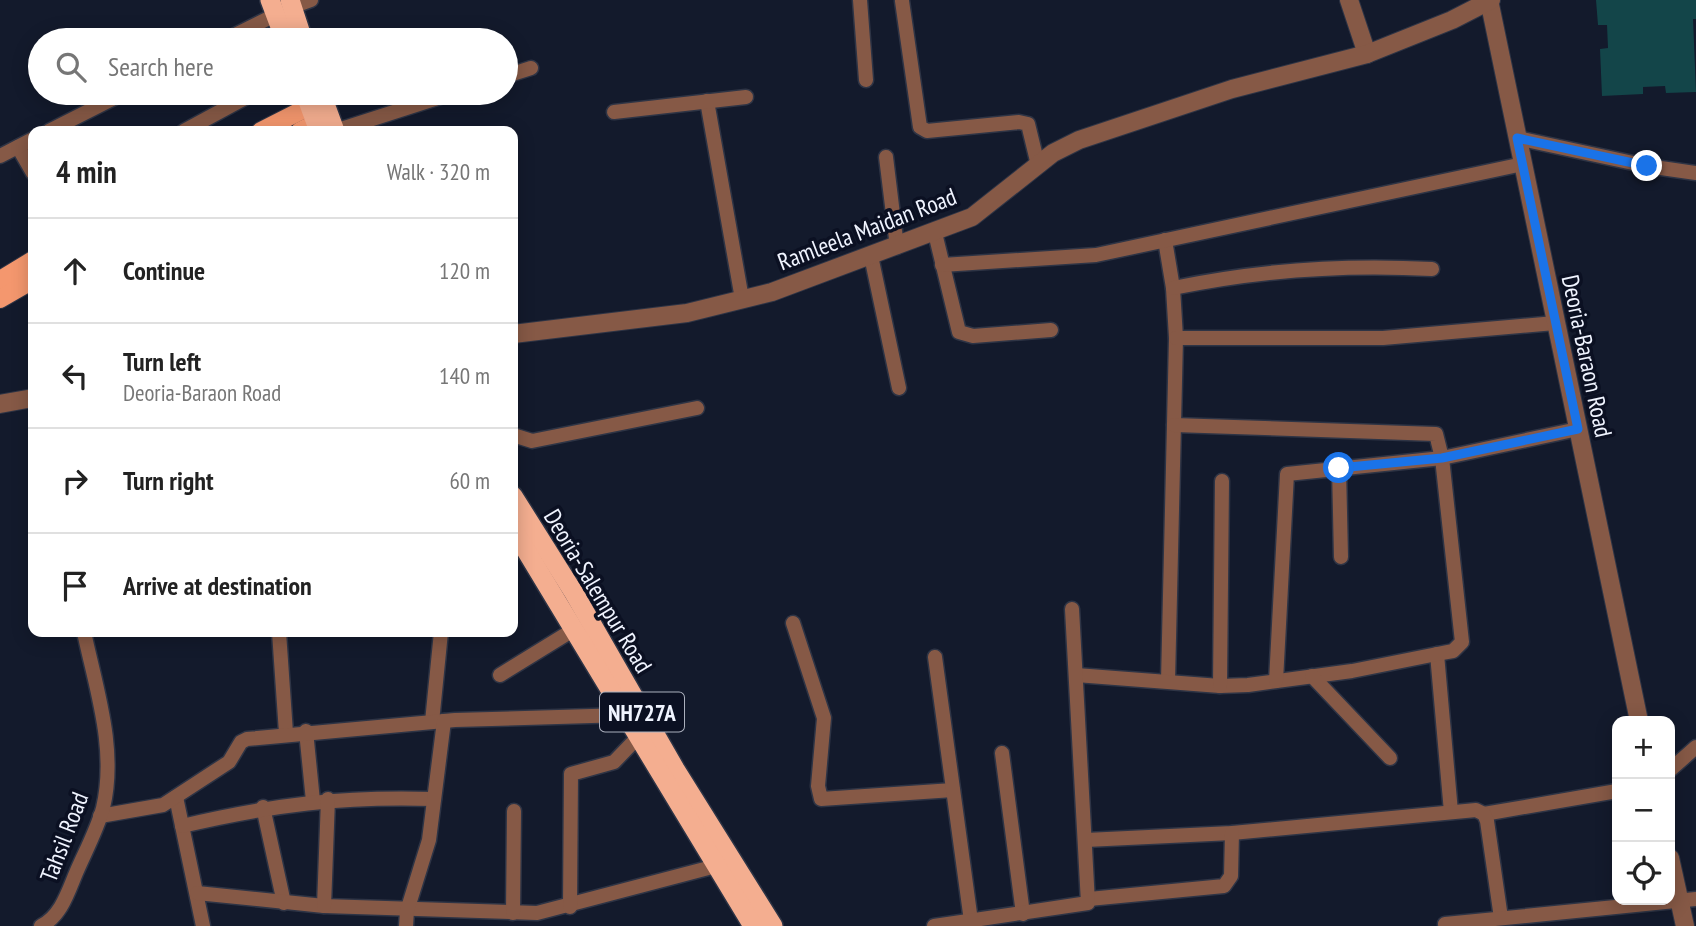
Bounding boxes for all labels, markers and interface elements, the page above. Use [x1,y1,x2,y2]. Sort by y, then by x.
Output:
search box [28,28,518,105]
icon: search [52,48,90,86]
text: Search here [108,50,214,83]
route end [1631,150,1662,181]
text: 4 min [56,152,117,191]
text: Walk · 320 m [387,157,490,186]
street label: Ramleela Maidan Road [773,181,961,277]
icon: ahead [56,252,94,290]
text: Continue [123,254,205,287]
text: 120 m [439,256,490,285]
street label: Deoria-Baraon Road [1555,272,1619,440]
text: Turn left [123,345,201,378]
icon: left [56,357,94,395]
text: 140 m [439,361,490,390]
text: Deoria-Baraon Road [123,378,281,407]
route start [1323,452,1354,483]
icon: right [56,462,94,500]
text: Turn right [123,464,214,497]
text: 60 m [449,466,490,495]
street label: Deoria-Salempur Road [537,504,659,678]
icon: arrive [56,567,94,605]
text: Arrive at destination [123,569,312,602]
road number: NH727A [600,692,684,732]
map controls [1612,716,1675,905]
button: + [1612,716,1675,779]
button: − [1612,779,1675,842]
street label: Tahsil Road [33,788,95,886]
button: locate [1612,842,1675,905]

